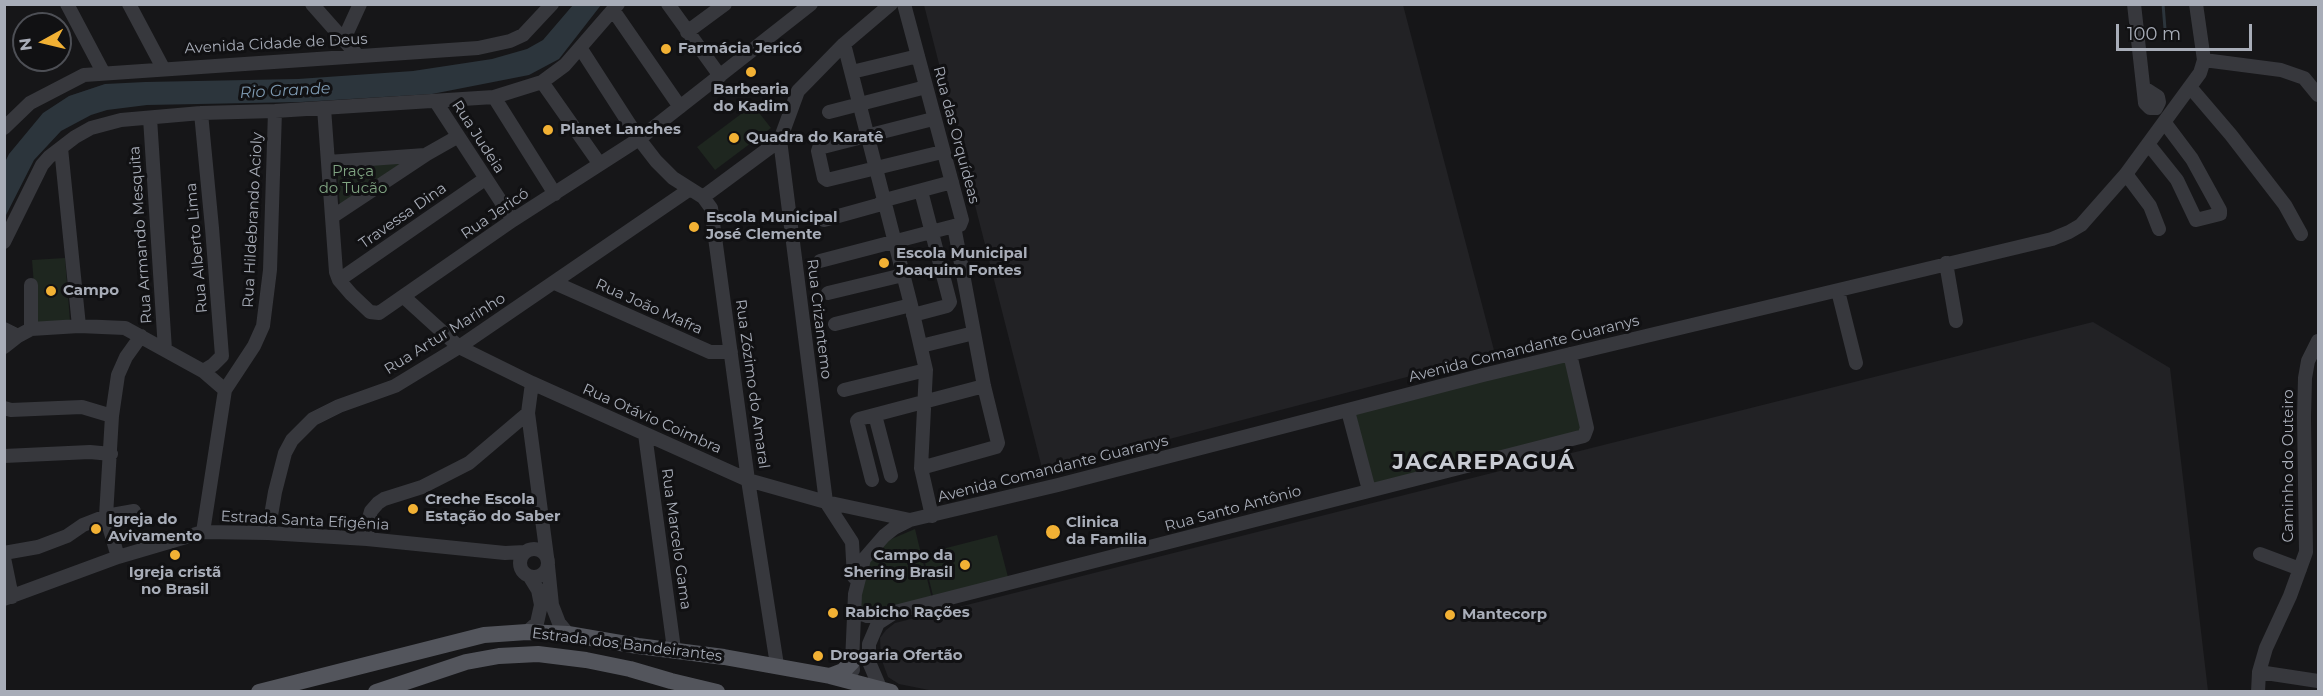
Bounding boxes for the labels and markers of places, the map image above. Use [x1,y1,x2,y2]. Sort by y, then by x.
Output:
place label: Farmácia Jericó [678,40,802,58]
marker: Farmácia Jericó [659,42,673,56]
marker: Barbearia do Kadim [744,65,758,79]
place label: Barbearia do Kadim [713,81,789,116]
place label: Planet Lanches [560,121,681,139]
marker: Planet Lanches [541,123,555,137]
place label: Quadra do Karatê [746,129,884,147]
marker: Quadra do Karatê [727,131,741,145]
place label: Escola Municipal José Clemente [706,209,837,244]
marker: Escola Municipal José Clemente [687,220,701,234]
place label: Escola Municipal Joaquim Fontes [896,245,1027,280]
marker: Escola Municipal Joaquim Fontes [877,256,891,270]
place label: Campo [63,282,119,300]
marker: Campo [44,284,58,298]
place label: Creche Escola Estação do Saber [425,491,560,526]
marker: Creche Escola Estação do Saber [406,502,420,516]
place label: Igreja do Avivamento [108,511,202,546]
place label: Clinica da Familia [1066,514,1147,549]
marker: Igreja do Avivamento [89,522,103,536]
marker: Clinica da Familia [1044,523,1062,541]
place label: Campo da Shering Brasil [844,547,953,582]
marker: Igreja cristã no Brasil [168,548,182,562]
marker: Campo da Shering Brasil [958,558,972,572]
place label: Igreja cristã no Brasil [129,564,221,599]
place label: Rabicho Rações [845,604,970,622]
marker: Rabicho Rações [826,606,840,620]
place label: Mantecorp [1462,606,1547,624]
marker: Mantecorp [1443,608,1457,622]
place label: Drogaria Ofertão [830,647,963,665]
marker: Drogaria Ofertão [811,649,825,663]

